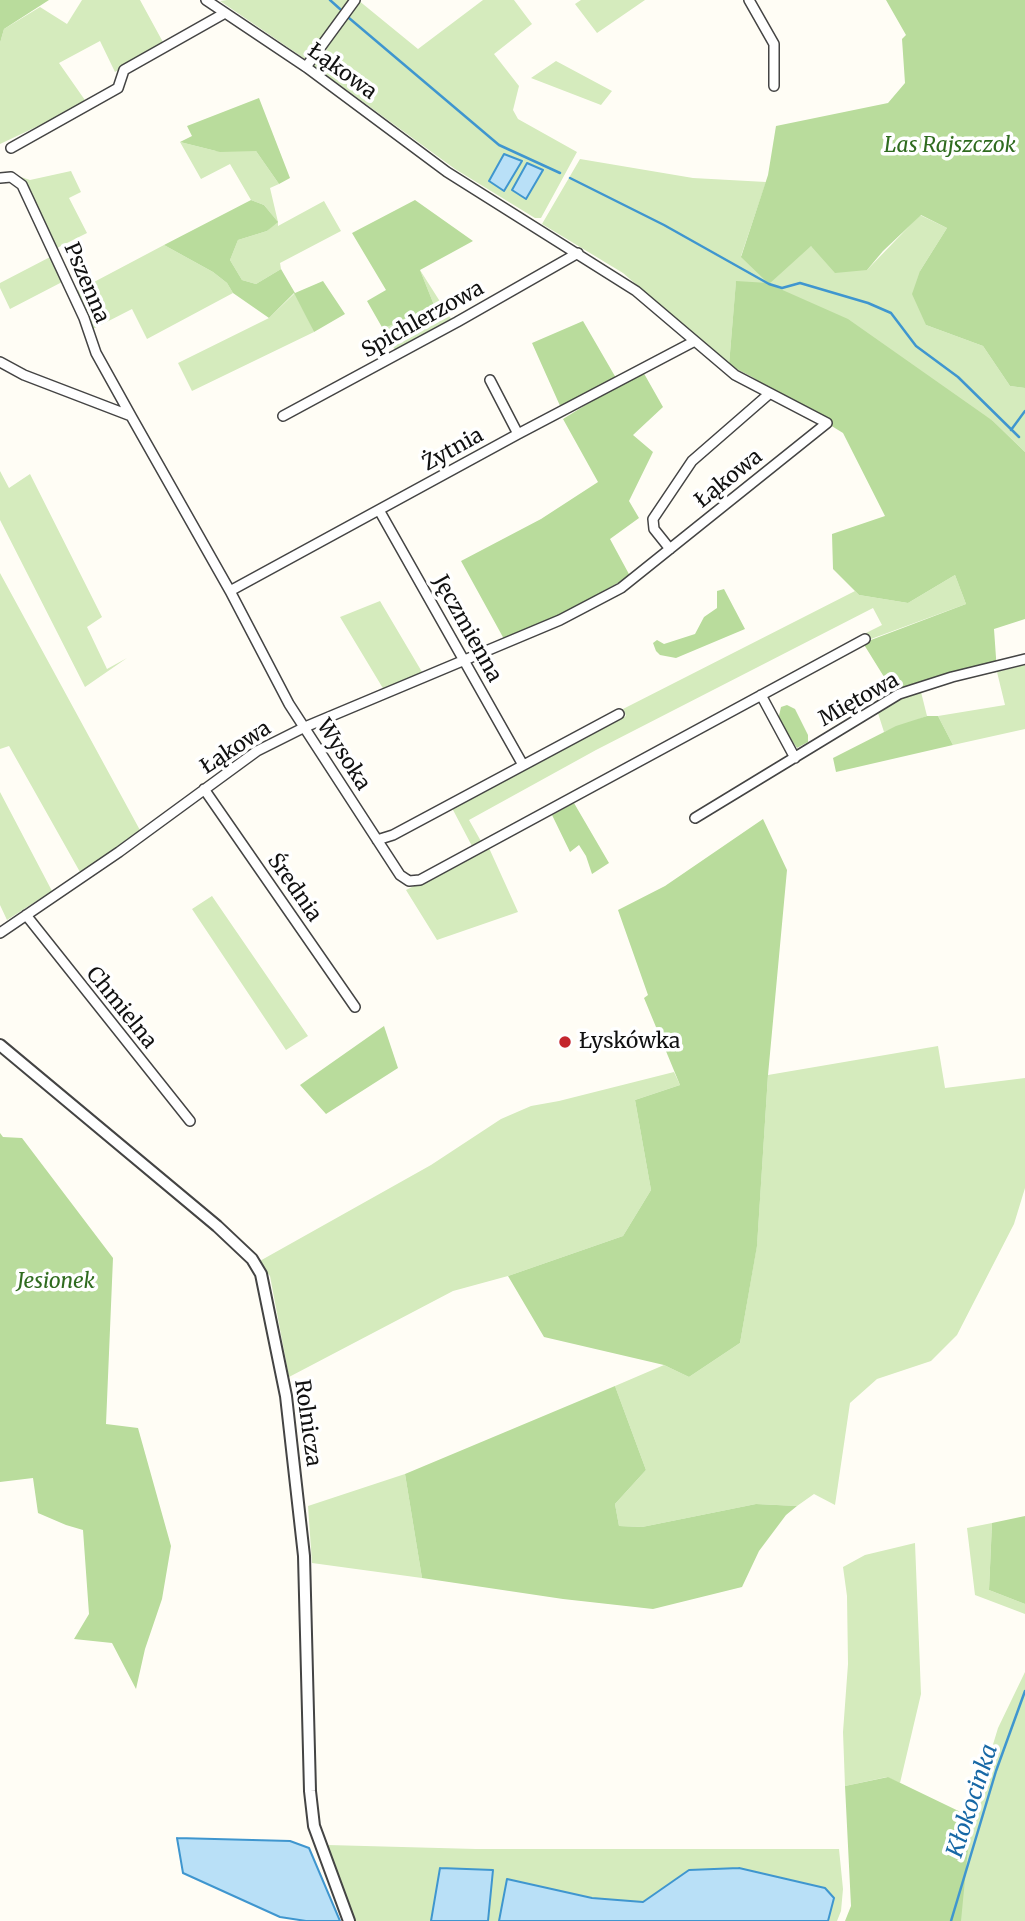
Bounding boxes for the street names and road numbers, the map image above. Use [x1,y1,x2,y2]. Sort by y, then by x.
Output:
street label: Łąkowa [303,39,381,105]
street label: Pszenna [58,239,114,327]
street label: Spichlerzowa [358,276,488,364]
street label: Żytnia [418,423,488,477]
street label: Łąkowa [690,444,768,514]
street label: Jęczmienna [427,571,507,687]
street label: Miętowa [815,668,903,732]
street label: Wysoka [311,715,375,795]
street label: Łąkowa [196,716,276,780]
street label: Średnia [262,849,326,927]
street label: Chmielna [80,962,162,1054]
street label: Rolnicza [288,1378,326,1468]

